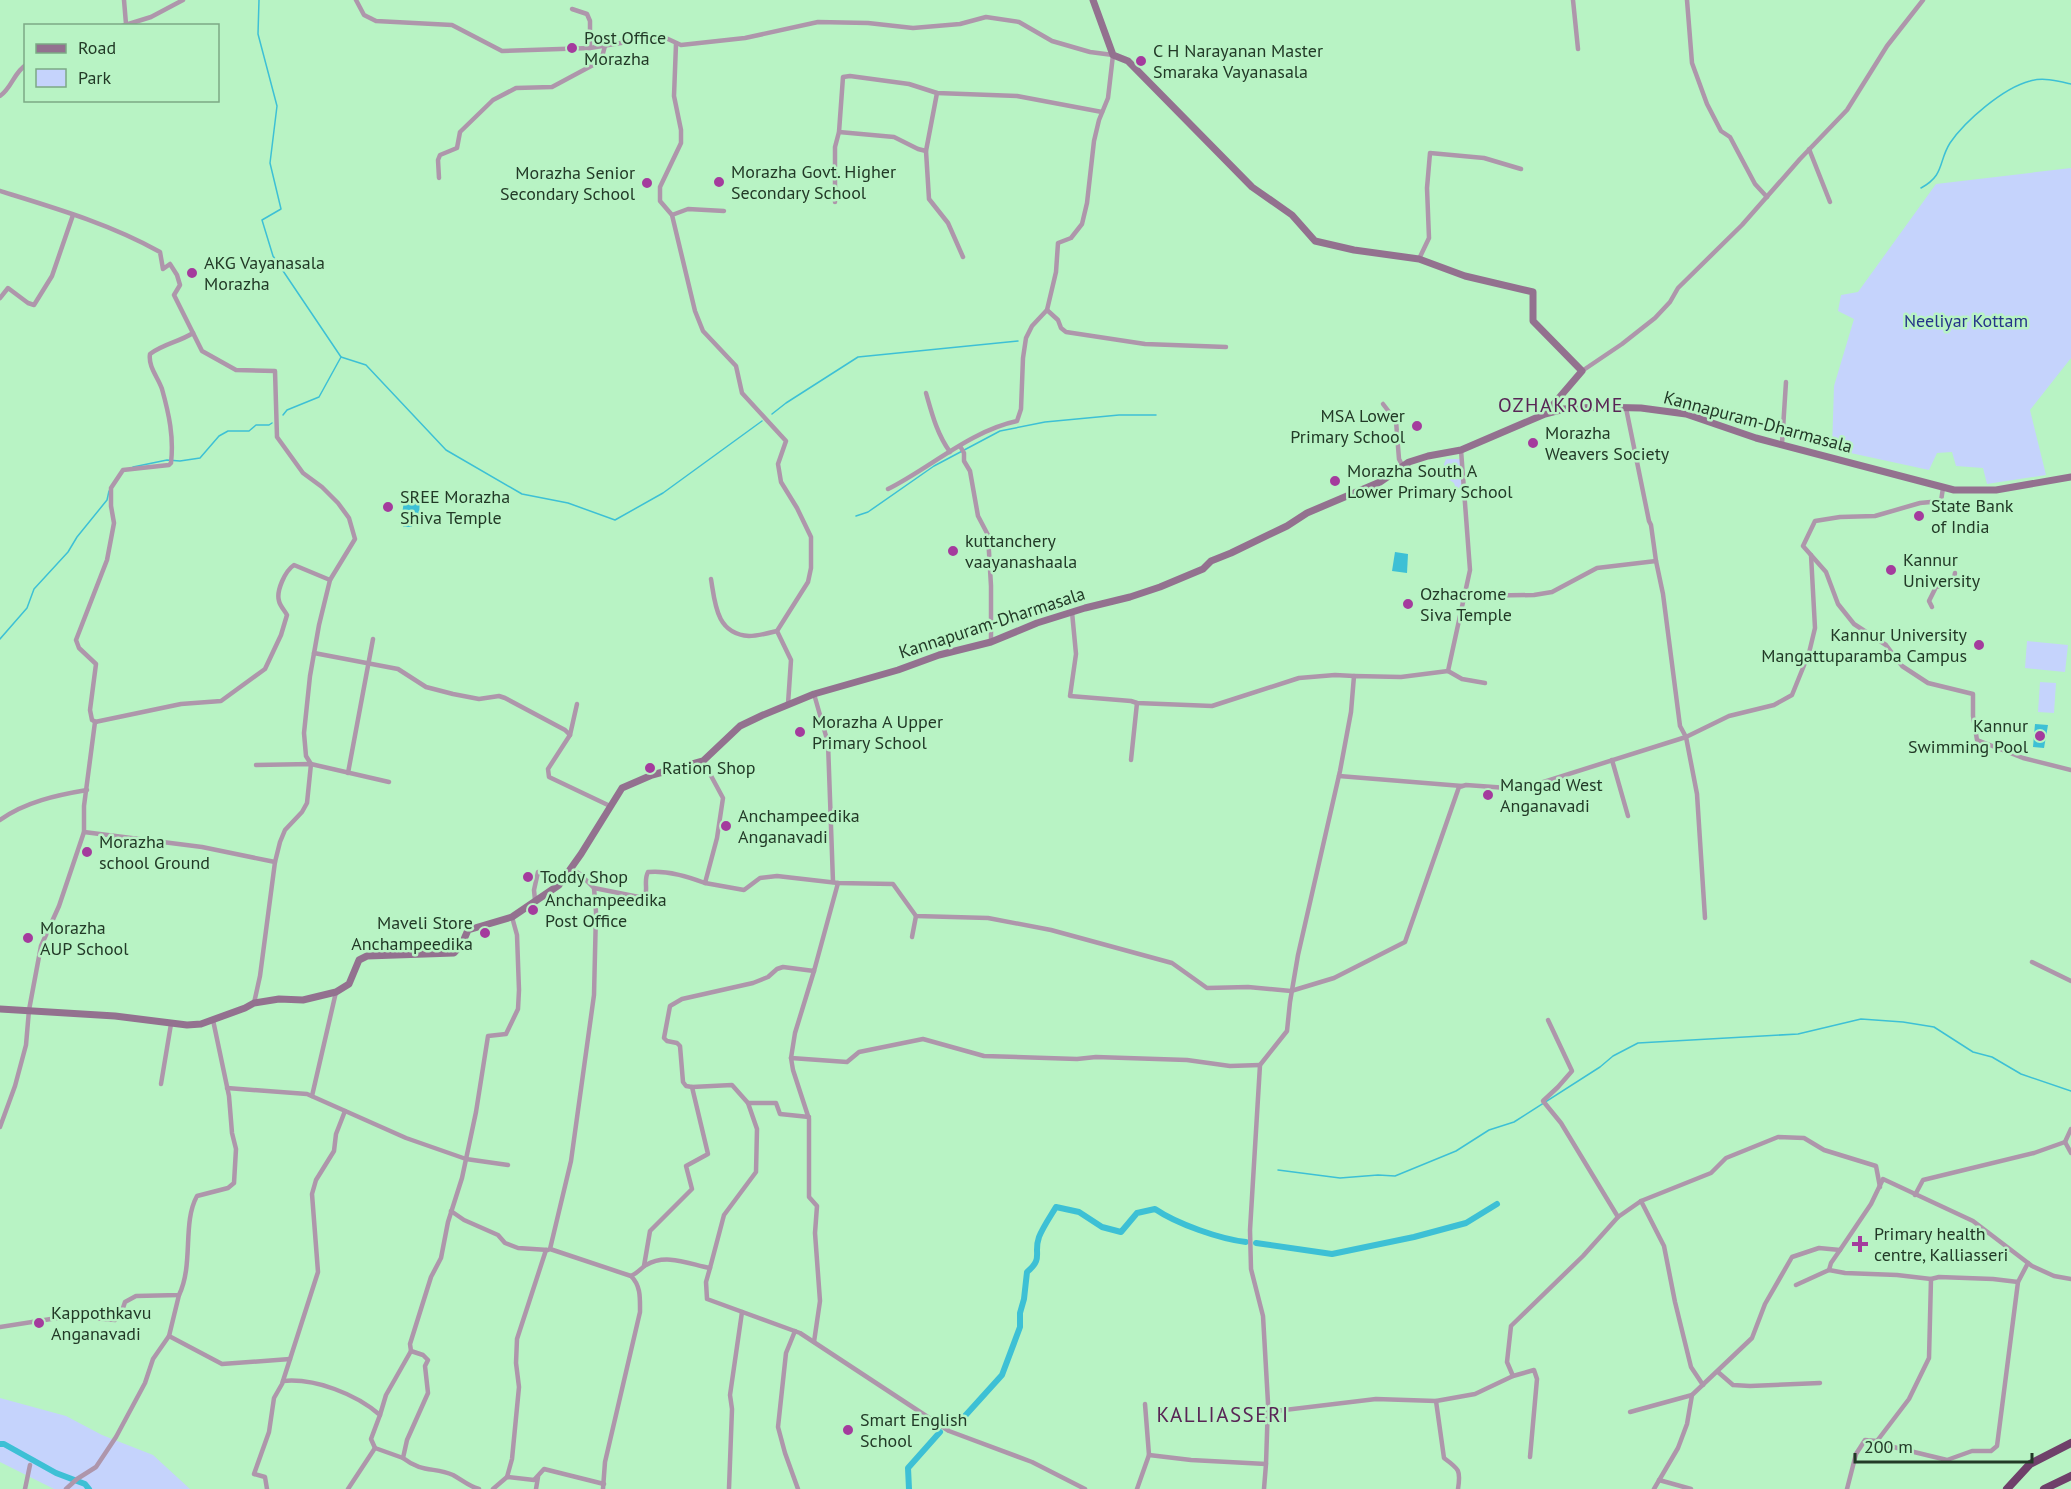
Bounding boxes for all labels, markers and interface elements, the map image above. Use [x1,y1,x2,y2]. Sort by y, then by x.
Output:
legend [24,24,219,102]
place label: Post Office Morazha [584,26,666,70]
text: Road [78,36,116,59]
place label: C H Narayanan Master Smaraka Vayanasala [1153,39,1323,83]
marker: Post Office Morazha [565,41,579,55]
marker: C H Narayanan Master Smaraka Vayanasala [1134,54,1148,68]
text: Park [78,66,111,89]
place label: Morazha Govt. Higher Secondary School [731,160,896,204]
place label: Morazha Senior Secondary School [500,161,636,205]
marker: Morazha Govt. Higher Secondary School [712,175,726,189]
marker: Morazha Senior Secondary School [640,176,654,190]
place label: AKG Vayanasala Morazha [204,251,325,295]
marker: AKG Vayanasala Morazha [185,266,199,280]
park label: Neeliyar Kottam [1904,309,2028,332]
street label: Kannapuram-Dharmasala [1661,385,1855,458]
district label: OZHAKROME [1498,392,1624,418]
place label: MSA Lower Primary School [1290,404,1406,448]
marker: MSA Lower Primary School [1410,419,1424,433]
place label: Morazha Weavers Society [1545,421,1670,465]
marker: Morazha Weavers Society [1526,436,1540,450]
place label: Morazha South A Lower Primary School [1347,459,1513,503]
marker: Morazha South A Lower Primary School [1328,474,1342,488]
place label: SREE Morazha Shiva Temple [400,485,510,529]
place label: State Bank of India [1931,494,2014,538]
marker: SREE Morazha Shiva Temple [381,500,395,514]
marker: State Bank of India [1912,509,1926,523]
place label: kuttanchery vaayanashaala [965,529,1077,573]
marker: kuttanchery vaayanashaala [946,544,960,558]
place label: Kannur University [1903,548,1981,592]
marker: Kannur University [1884,563,1898,577]
street label: Kannapuram-Dharmasala [896,582,1088,664]
place label: Ozhacrome Siva Temple [1420,582,1512,626]
marker: Ozhacrome Siva Temple [1401,597,1415,611]
place label: Kannur University Mangattuparamba Campus [1761,623,1968,667]
marker: Kannur University Mangattuparamba Campus [1972,638,1986,652]
place label: Morazha A Upper Primary School [812,710,943,754]
place label: Kannur Swimming Pool [1908,714,2029,758]
marker: Morazha A Upper Primary School [793,725,807,739]
marker: Kannur Swimming Pool [2033,729,2047,743]
place label: Ration Shop [662,756,755,779]
marker: Ration Shop [643,761,657,775]
place label: Mangad West Anganavadi [1500,773,1603,817]
marker: Mangad West Anganavadi [1481,788,1495,802]
place label: Anchampeedika Anganavadi [738,804,860,848]
marker: Anchampeedika Anganavadi [719,819,733,833]
place label: Morazha school Ground [99,830,210,874]
marker: Morazha school Ground [80,845,94,859]
place label: Toddy Shop [540,865,628,888]
marker: Toddy Shop [521,870,535,884]
place label: Anchampeedika Post Office [545,888,667,932]
marker: Anchampeedika Post Office [526,903,540,917]
place label: Maveli Store Anchampeedika [351,911,473,955]
place label: Morazha AUP School [40,916,129,960]
marker: Maveli Store Anchampeedika [478,926,492,940]
marker: Morazha AUP School [21,931,35,945]
place label: Primary health centre, Kalliasseri [1874,1222,2008,1266]
marker: Primary health centre, Kalliasseri [1851,1235,1869,1253]
place label: Kappothkavu Anganavadi [51,1301,151,1345]
marker: Kappothkavu Anganavadi [32,1316,46,1330]
district label: KALLIASSERI [1156,1401,1290,1428]
place label: Smart English School [860,1408,967,1452]
marker: Smart English School [841,1423,855,1437]
scale bar [1855,1426,2032,1464]
text: 200 m [1864,1435,1913,1458]

